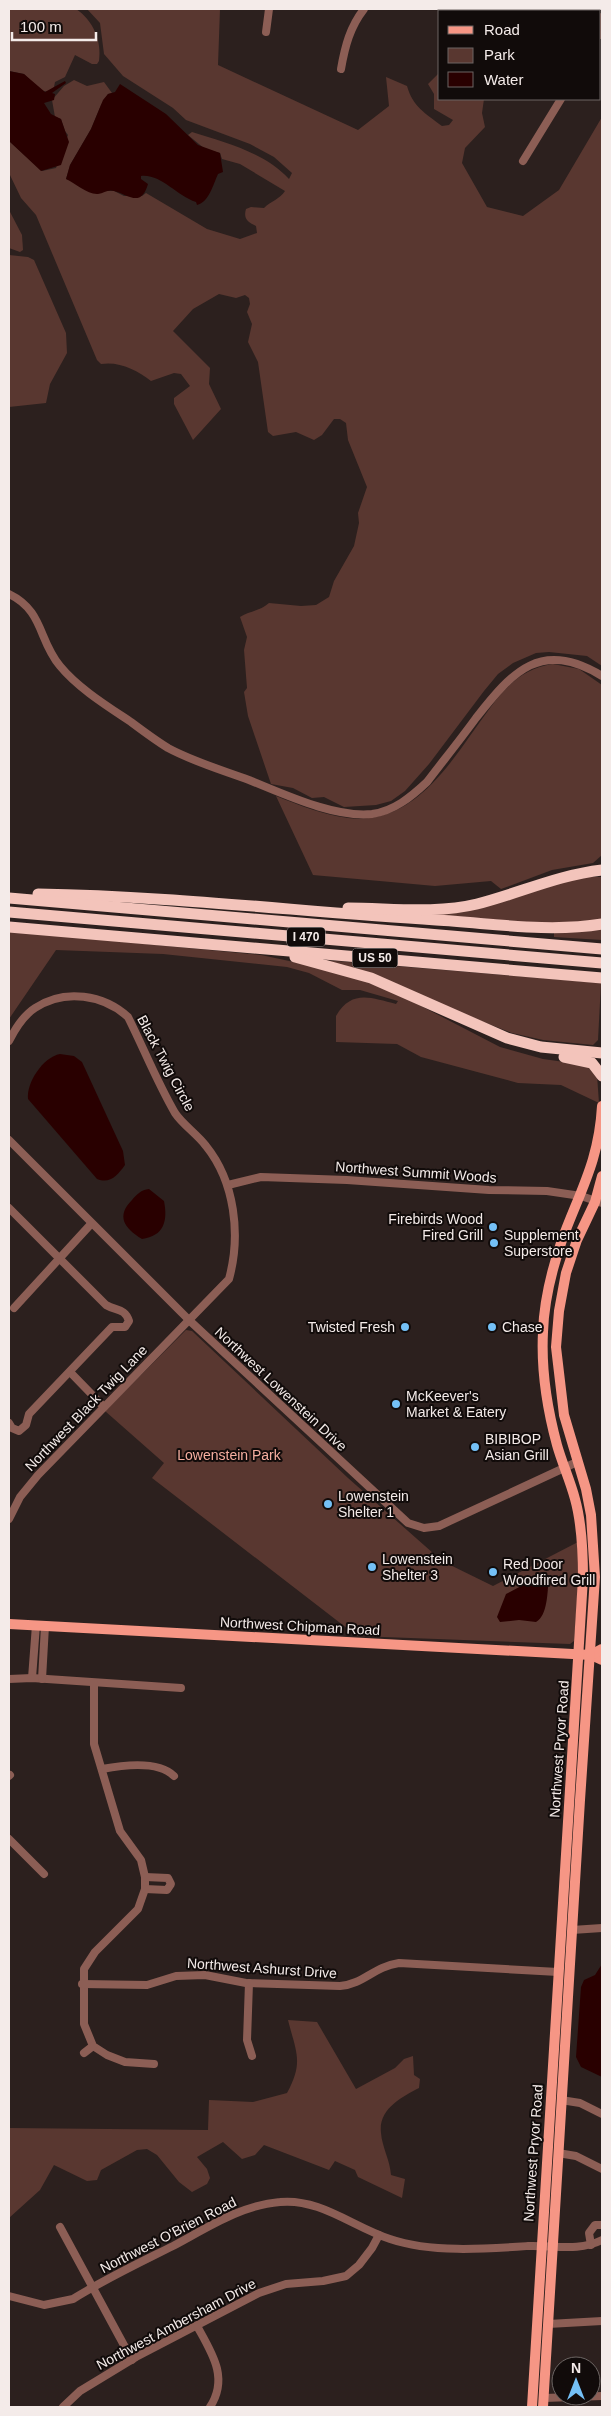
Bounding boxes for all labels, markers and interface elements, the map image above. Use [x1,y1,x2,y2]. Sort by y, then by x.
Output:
scale bar [12,10,96,42]
legend [438,10,601,100]
text: 100 m [20,18,62,35]
text: Road [484,21,520,38]
text: Park [484,46,515,63]
text: Water [484,71,523,88]
road number: I 470 [287,928,325,946]
road number: US 50 [352,948,398,968]
street label: Black Twig Circle [134,1012,198,1114]
street label: Northwest Summit Woods [335,1158,497,1186]
place label: Firebirds Wood Fired Grill [388,1211,483,1243]
marker: Firebirds Wood Fired Grill [487,1221,499,1233]
place label: Supplement Superstore [504,1227,579,1259]
marker: Supplement Superstore [488,1237,500,1249]
place label: Twisted Fresh [308,1319,395,1335]
place label: Chase [502,1319,543,1335]
marker: Twisted Fresh [399,1321,411,1333]
marker: Chase [486,1321,498,1333]
street label: Northwest Lowenstein Drive [212,1324,350,1454]
street label: Northwest Black Twig Lane [22,1342,150,1474]
place label: McKeever's Market & Eatery [406,1388,506,1420]
marker: McKeever's Market & Eatery [390,1398,402,1410]
place label: BIBIBOP Asian Grill [485,1431,549,1463]
marker: BIBIBOP Asian Grill [469,1441,481,1453]
park label: Lowenstein Park [177,1447,282,1463]
place label: Lowenstein Shelter 1 [338,1488,409,1520]
marker: Lowenstein Shelter 1 [322,1498,334,1510]
place label: Lowenstein Shelter 3 [382,1551,453,1583]
place label: Red Door Woodfired Grill [503,1556,595,1588]
marker: Lowenstein Shelter 3 [366,1561,378,1573]
marker: Red Door Woodfired Grill [487,1566,499,1578]
street label: Northwest Chipman Road [220,1614,380,1638]
street label: Northwest Pryor Road [546,1680,572,1818]
street label: Northwest Ashurst Drive [187,1955,338,1981]
street label: Northwest Pryor Road [520,2084,546,2222]
street label: Northwest O'Brien Road [97,2194,239,2276]
street label: Northwest Ambersham Drive [94,2275,259,2373]
north arrow [551,2356,601,2406]
text: N [571,2360,581,2376]

